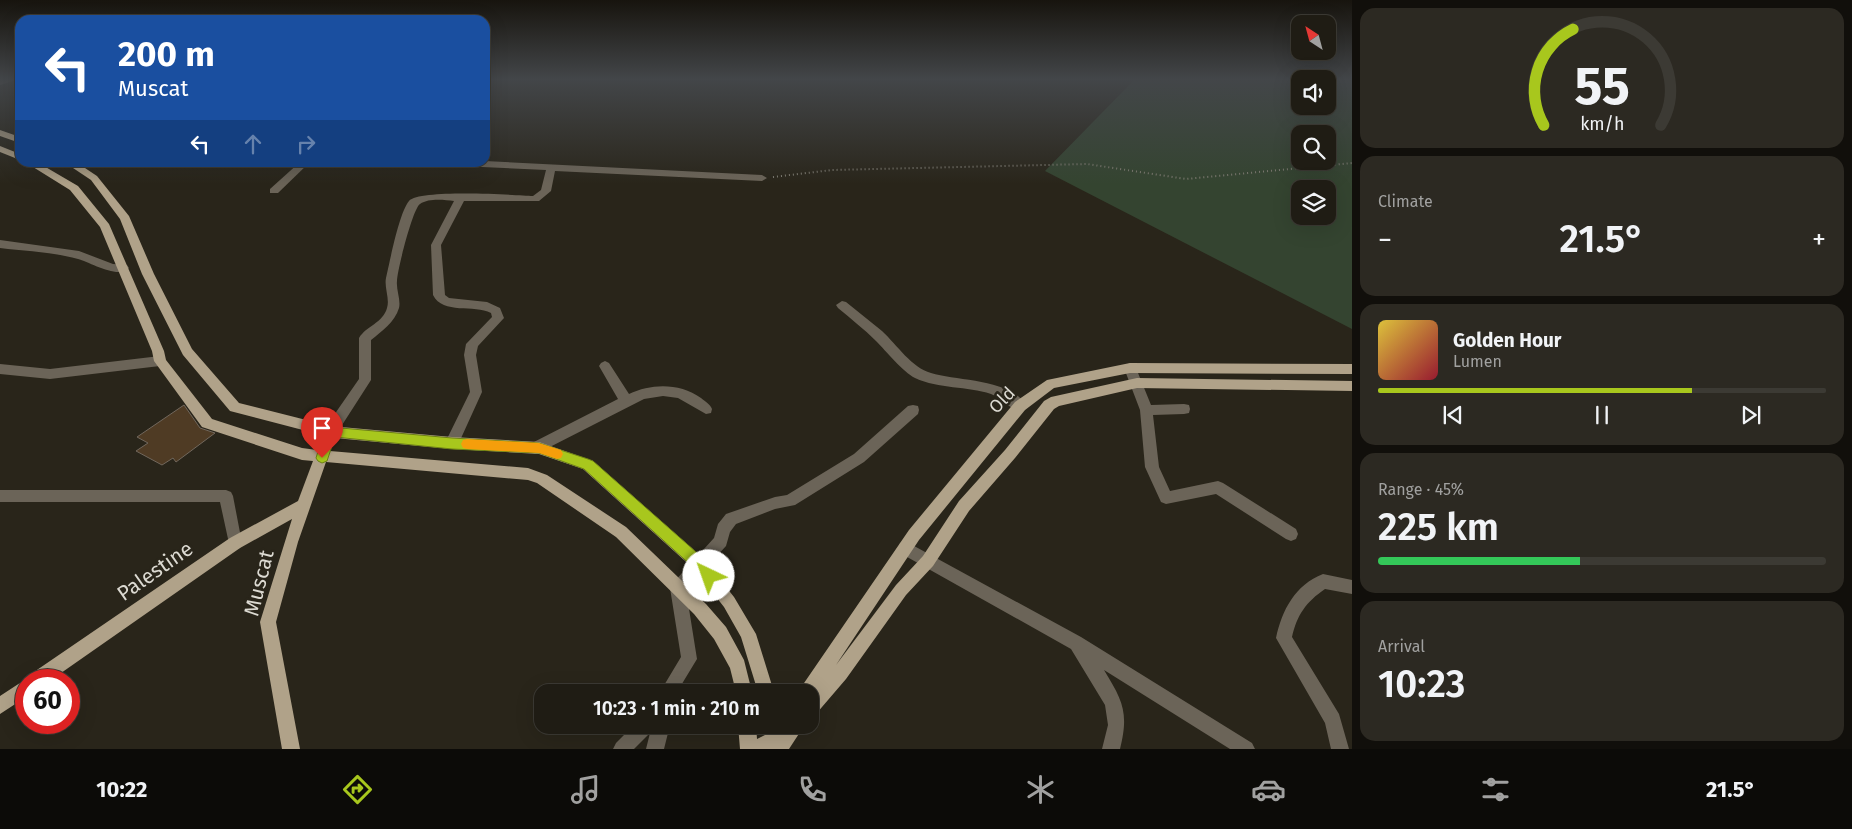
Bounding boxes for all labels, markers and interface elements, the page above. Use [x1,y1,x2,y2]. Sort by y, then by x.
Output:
north arrow [1291,15,1336,60]
map controls [1291,15,1336,225]
text: 200 m [118,33,215,75]
icon: left [35,35,100,100]
text: 55 [1574,55,1630,118]
button: sound [1291,70,1336,115]
text: Muscat [118,75,188,102]
text: km/h [1580,113,1624,135]
button: search [1291,125,1336,170]
icon: left [186,130,214,158]
icon: ahead [239,130,267,158]
icon: right [292,130,320,158]
button: layers [1291,180,1336,225]
text: Climate [1378,192,1433,211]
text: 21.5° [1560,216,1644,262]
text: − [1378,223,1392,256]
text: + [1812,223,1826,256]
text: Golden Hour [1453,329,1562,352]
text: Lumen [1453,352,1502,371]
street label: Old [984,382,1020,418]
icon: previous [1439,401,1467,429]
icon: pause [1588,401,1616,429]
icon: next [1737,401,1765,429]
pin [301,407,343,458]
icon: arrive [308,414,336,442]
text: Range · 45% [1378,480,1464,499]
text: 225 km [1378,504,1499,550]
street label: Palestine [112,535,198,607]
street label: Muscat [238,547,280,619]
position arrow [682,549,734,601]
text: Arrival [1378,637,1425,656]
text: 10:23 [1378,661,1465,707]
speed limit sign: 60 [15,669,80,734]
text: 10:23 · 1 min · 210 m [593,697,760,720]
icon: directions [340,772,375,807]
icon: music [568,772,603,807]
icon: phone [795,772,830,807]
icon: climate [1023,772,1058,807]
icon: car [1251,772,1286,807]
icon: filters [1478,772,1513,807]
text: 10:22 [96,776,147,803]
text: 21.5° [1706,776,1756,803]

